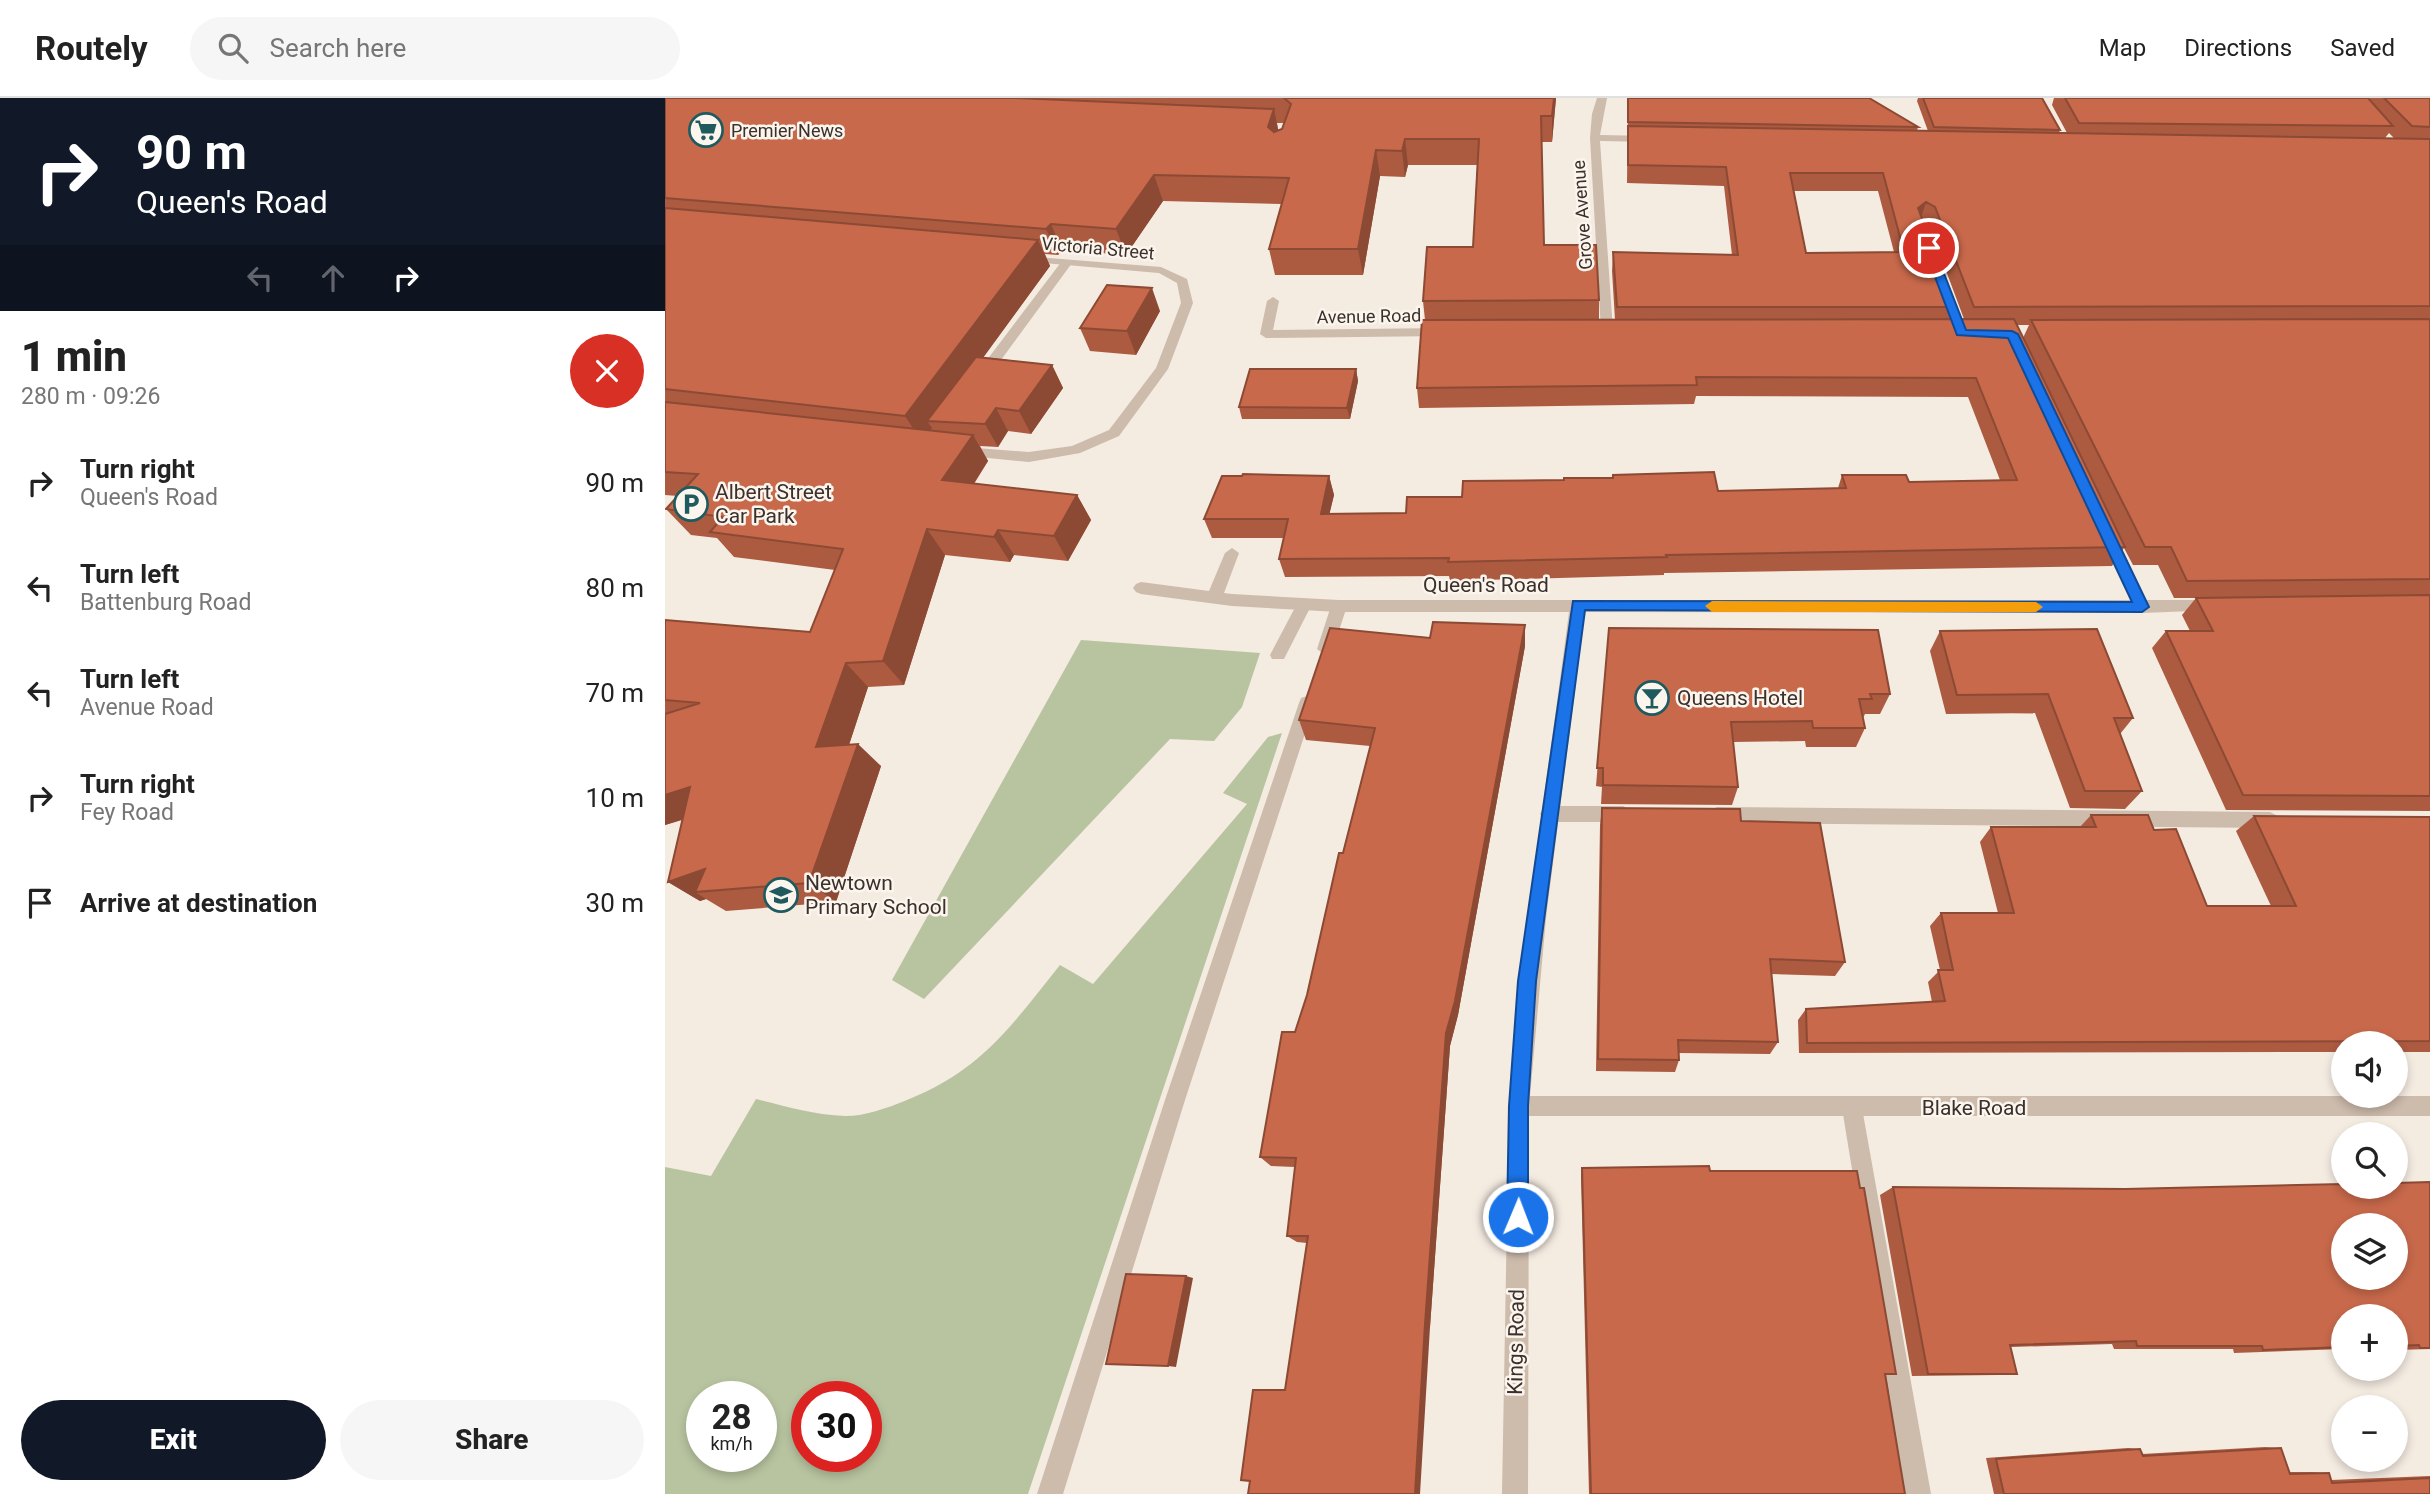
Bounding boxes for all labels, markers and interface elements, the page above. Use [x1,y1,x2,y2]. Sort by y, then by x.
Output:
search box [190,17,680,80]
text: Routely [35,29,148,68]
icon: search [214,29,252,67]
text: Search here [270,33,406,63]
text: Map [2099,34,2146,62]
text: Directions [2184,34,2292,62]
text: Saved [2330,34,2395,62]
supermarket icon: Premier News [687,111,725,149]
place label: Premier News [731,120,843,141]
text: 90 m [136,124,247,181]
icon: right [21,126,112,217]
street label: Grove Avenue [1568,160,1596,270]
text: Queen's Road [136,183,328,221]
pin [1899,218,1959,278]
icon: arrive [1910,229,1948,267]
street label: Victoria Street [1041,233,1156,263]
icon: left [241,259,279,297]
icon: ahead [314,259,352,297]
icon: right [387,259,425,297]
street label: Avenue Road [1317,305,1421,327]
text: 1 min [21,332,127,381]
button: close [570,334,644,408]
text: 280 m · 09:26 [21,383,160,410]
text: Turn right [80,454,195,484]
icon: right [21,464,59,502]
text: 90 m [586,468,644,498]
place label: Albert Street Car Park [715,480,832,528]
text: Queen's Road [80,484,218,511]
parking icon: Albert Street Car Park [672,485,710,523]
text: Turn left [80,559,179,589]
icon: left [21,569,59,607]
text: 80 m [586,573,644,603]
street label: Queen's Road [1423,573,1549,597]
text: Battenburg Road [80,589,251,616]
text: Turn left [80,664,179,694]
icon: left [21,674,59,712]
text: 70 m [586,678,644,708]
bar icon: Queens Hotel [1633,679,1671,717]
place label: Queens Hotel [1677,686,1803,710]
text: Avenue Road [80,694,214,721]
text: Turn right [80,769,195,799]
icon: right [21,779,59,817]
text: 10 m [586,783,644,813]
text: Fey Road [80,799,174,826]
place label: Newtown Primary School [805,871,947,919]
school or university icon: Newtown Primary School [762,876,800,914]
icon: arrive [21,884,59,922]
text: Arrive at destination [80,888,317,918]
text: 30 m [586,888,644,918]
map controls [2331,1031,2408,1472]
button: sound [2331,1031,2408,1108]
street label: Blake Road [1922,1096,2026,1120]
button: search [2331,1122,2408,1199]
position arrow [1481,1180,1555,1254]
button: layers [2331,1213,2408,1290]
street label: Kings Road [1503,1289,1529,1395]
button: + [2331,1304,2408,1381]
speed limit sign: 30 [791,1381,882,1472]
button: − [2331,1395,2408,1472]
text: 28 [711,1397,752,1438]
button: Exit [21,1400,326,1480]
button: Share [340,1400,644,1480]
text: km/h [710,1433,753,1454]

